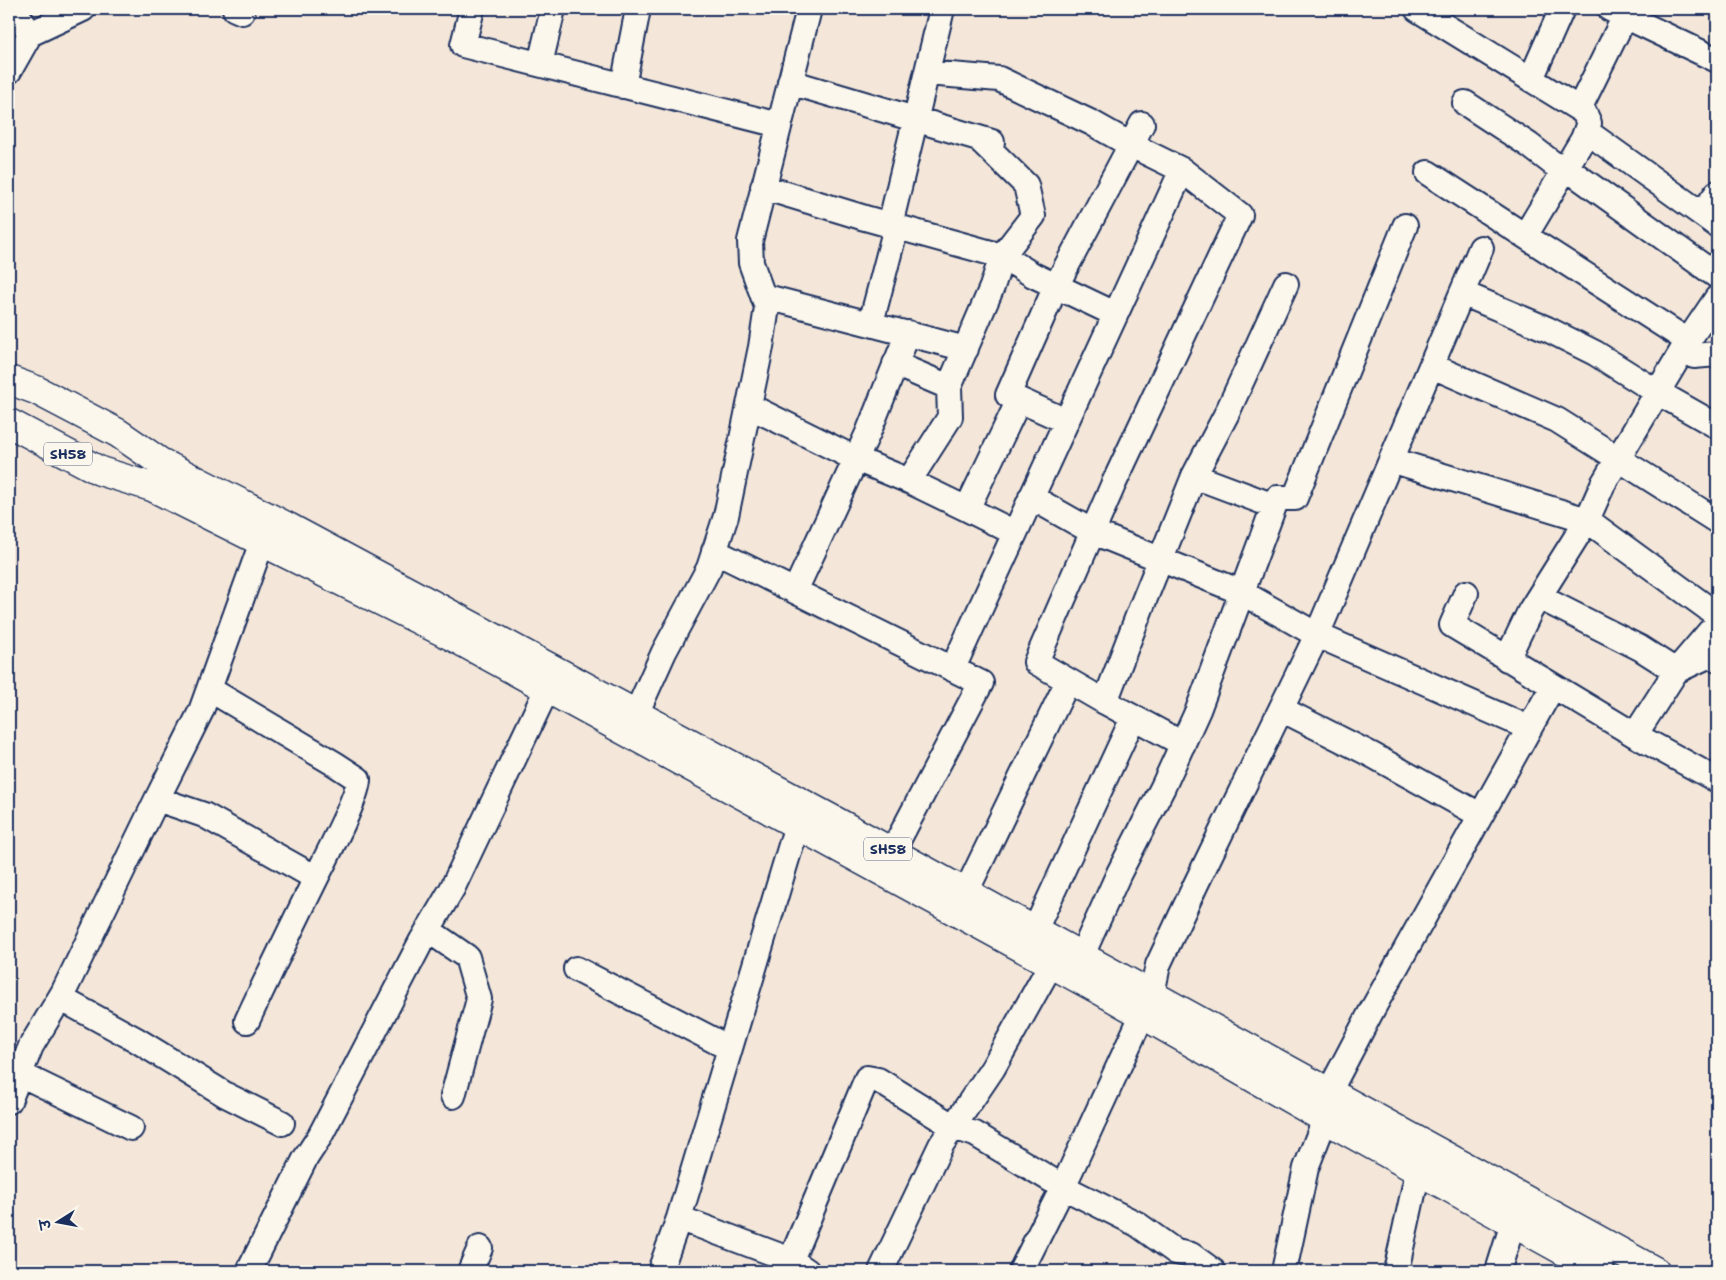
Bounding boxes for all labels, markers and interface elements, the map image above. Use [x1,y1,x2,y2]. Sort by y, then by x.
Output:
road number: SH58 [44,442,92,466]
road number: SH58 [864,838,912,861]
north arrow [32,1198,82,1248]
text: उ [35,1217,55,1233]

